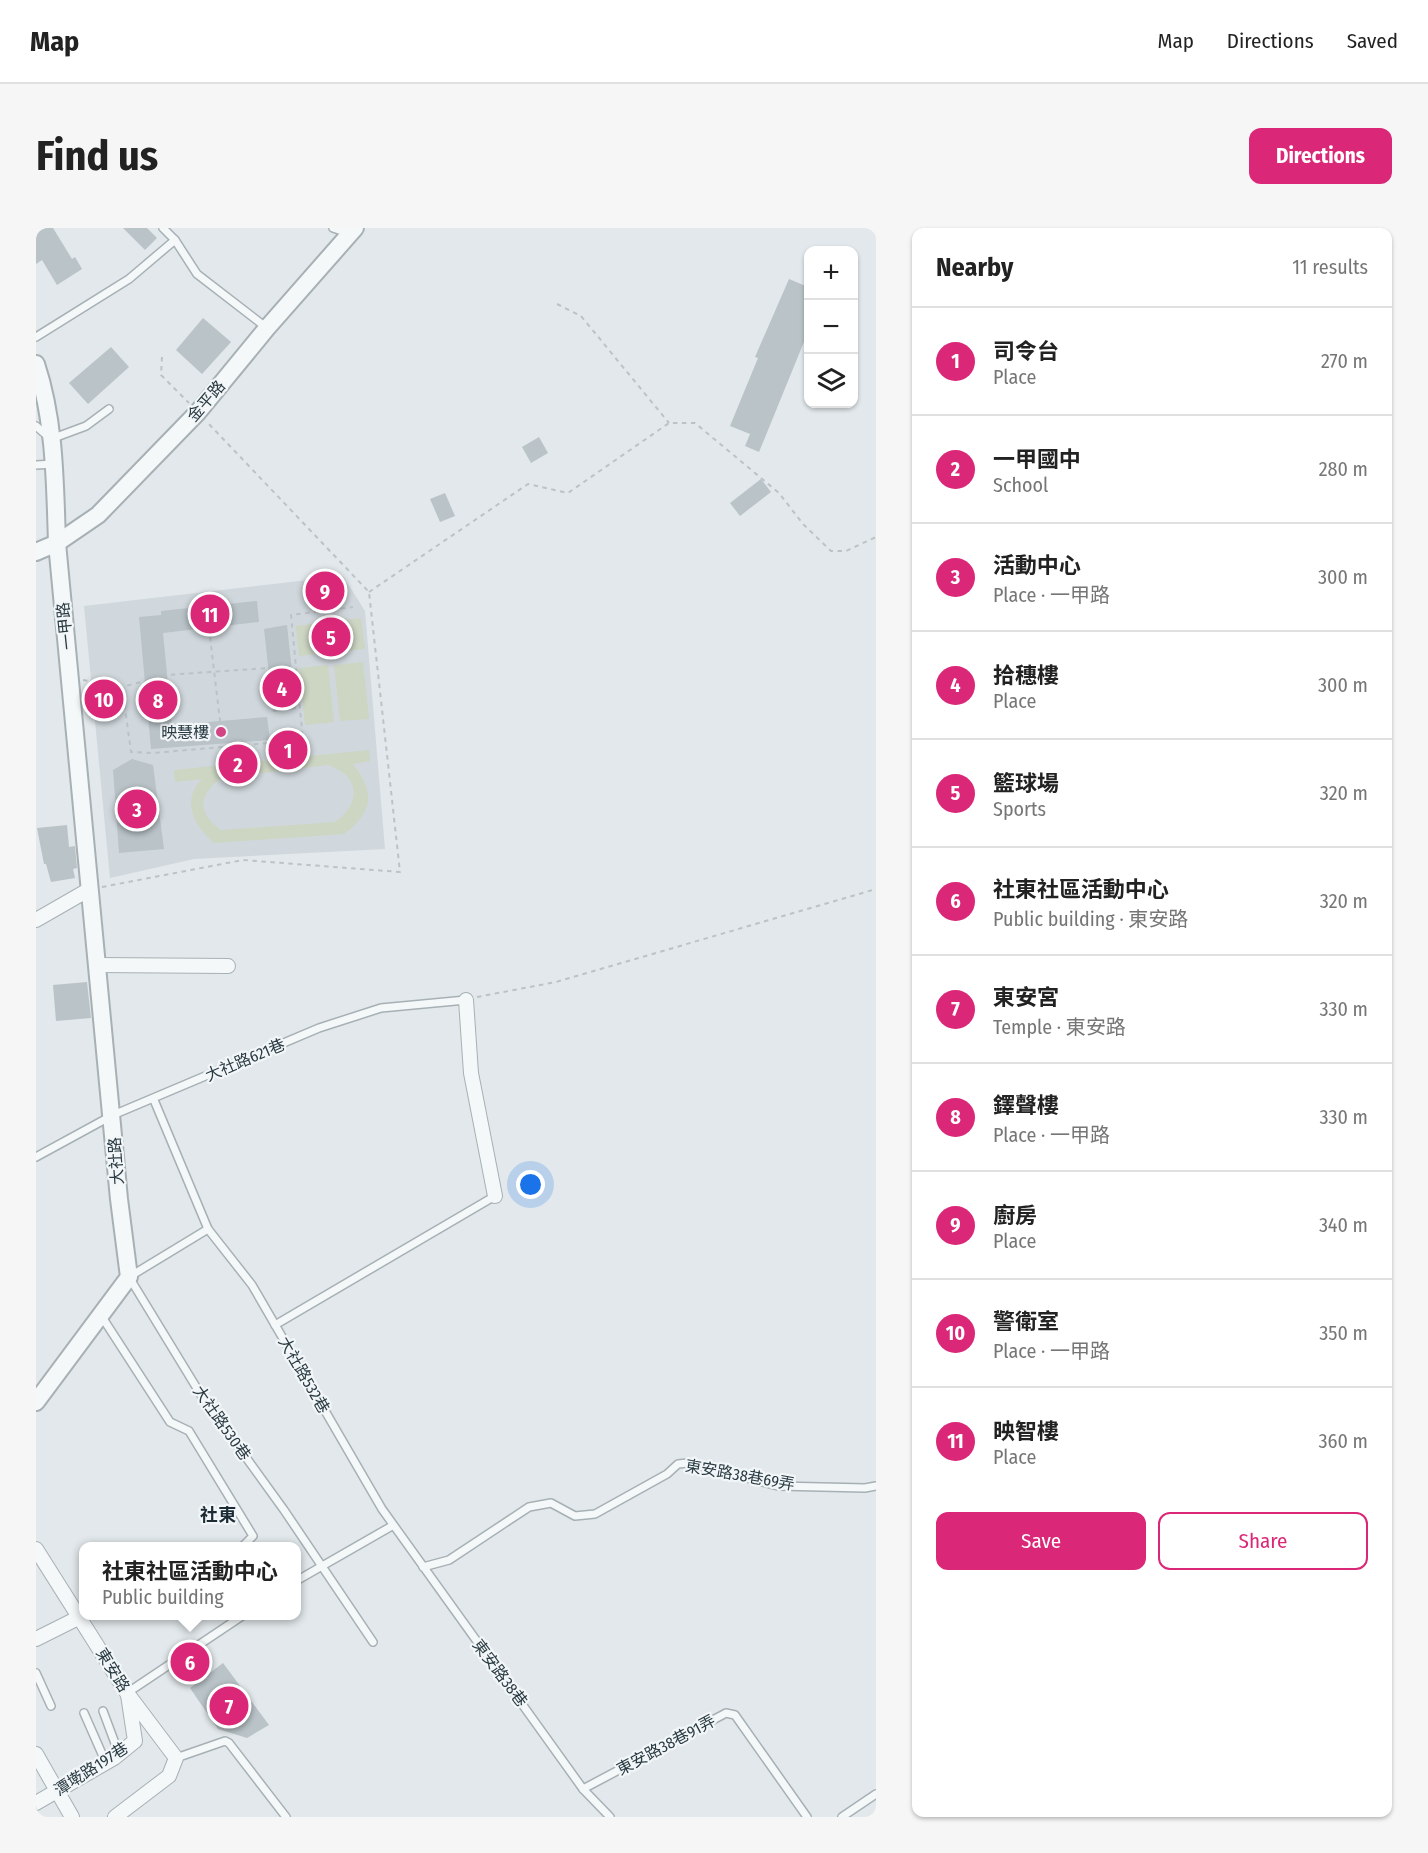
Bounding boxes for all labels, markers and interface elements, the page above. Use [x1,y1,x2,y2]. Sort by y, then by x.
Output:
text: Map [30,25,79,58]
text: Map [1157,28,1194,54]
text: Directions [1227,28,1314,54]
text: Saved [1347,28,1398,54]
button: Directions [1249,128,1392,184]
text: Find us [36,131,158,181]
map controls [804,246,858,408]
button: + [804,246,858,300]
text: Nearby [936,252,1013,283]
text: 11 results [1292,255,1368,279]
button: − [804,300,858,354]
text: 司令台 [993,338,1059,365]
text: 1 [951,349,960,373]
text: 270 m [1321,349,1368,373]
button: layers [804,354,858,408]
text: Place [993,365,1036,389]
street label: 金平路 [183,377,229,425]
text: 一甲國中 [993,446,1081,473]
text: 2 [951,457,960,481]
text: 280 m [1319,457,1368,481]
text: School [993,473,1048,497]
text: 活動中心 [993,552,1081,579]
text: 3 [951,565,960,589]
text: 300 m [1318,565,1368,589]
pin: 9 [306,568,344,614]
text: Place · 一甲路 [993,583,1110,607]
pin: 11 [190,592,230,636]
street label: 一甲路 [53,601,77,651]
pin: 5 [312,614,350,660]
text: 拾穗樓 [993,662,1059,689]
pin: 4 [262,666,302,710]
text: 4 [950,673,961,697]
text: 300 m [1318,673,1368,697]
pin: 10 [84,676,124,722]
pin: 8 [138,678,178,722]
text: Place [993,689,1036,713]
place label: 映慧樓 [161,723,209,742]
marker: 映慧樓 [214,725,228,739]
pin: 1 [268,728,308,772]
pin: 2 [218,742,258,786]
text: 籃球場 [993,770,1059,797]
text: 5 [951,781,960,805]
text: 320 m [1320,781,1368,805]
pin: 3 [118,786,156,832]
text: Sports [993,797,1046,821]
text: 社東社區活動中心 [993,876,1169,903]
text: 6 [950,889,961,913]
text: 320 m [1320,889,1368,913]
text: Public building · 東安路 [993,907,1188,931]
text: 東安宮 [993,984,1059,1011]
text: 7 [951,997,960,1021]
text: 330 m [1319,997,1368,1021]
text: Temple · 東安路 [993,1015,1126,1039]
street label: 大社路621巷 [202,1035,288,1085]
text: 鐸聲樓 [993,1092,1059,1119]
text: 8 [950,1105,961,1129]
text: 330 m [1319,1105,1368,1129]
text: Place · 一甲路 [993,1123,1110,1147]
street label: 大社路 [105,1136,127,1186]
your location [516,1170,545,1199]
text: 廚房 [993,1202,1037,1229]
text: 9 [950,1213,961,1237]
text: 340 m [1319,1213,1368,1237]
text: Place [993,1229,1036,1253]
text: 警衛室 [993,1308,1059,1335]
text: 10 [946,1321,965,1345]
text: 350 m [1319,1321,1368,1345]
street label: 大社路532巷 [274,1333,334,1417]
text: Place · 一甲路 [993,1339,1110,1363]
street label: 大社路530巷 [189,1382,255,1464]
text: 映智樓 [993,1418,1059,1445]
text: 11 [947,1429,964,1453]
text: 360 m [1319,1429,1368,1453]
text: Place [993,1445,1036,1469]
street label: 東安路38巷69弄 [684,1456,796,1494]
district label: 社東 [200,1504,236,1526]
button: Save [936,1512,1146,1570]
button: Share [1158,1512,1368,1570]
popup [79,1542,301,1620]
text: 社東社區活動中心 [102,1558,278,1585]
text: Public building [102,1585,224,1609]
street label: 東安路38巷 [469,1636,531,1710]
pin: 6 [170,1640,210,1684]
street label: 東安路 [92,1645,134,1695]
pin: 7 [210,1684,248,1728]
street label: 東安路38巷91弄 [613,1711,719,1779]
street label: 潭墘路197巷 [50,1738,132,1800]

